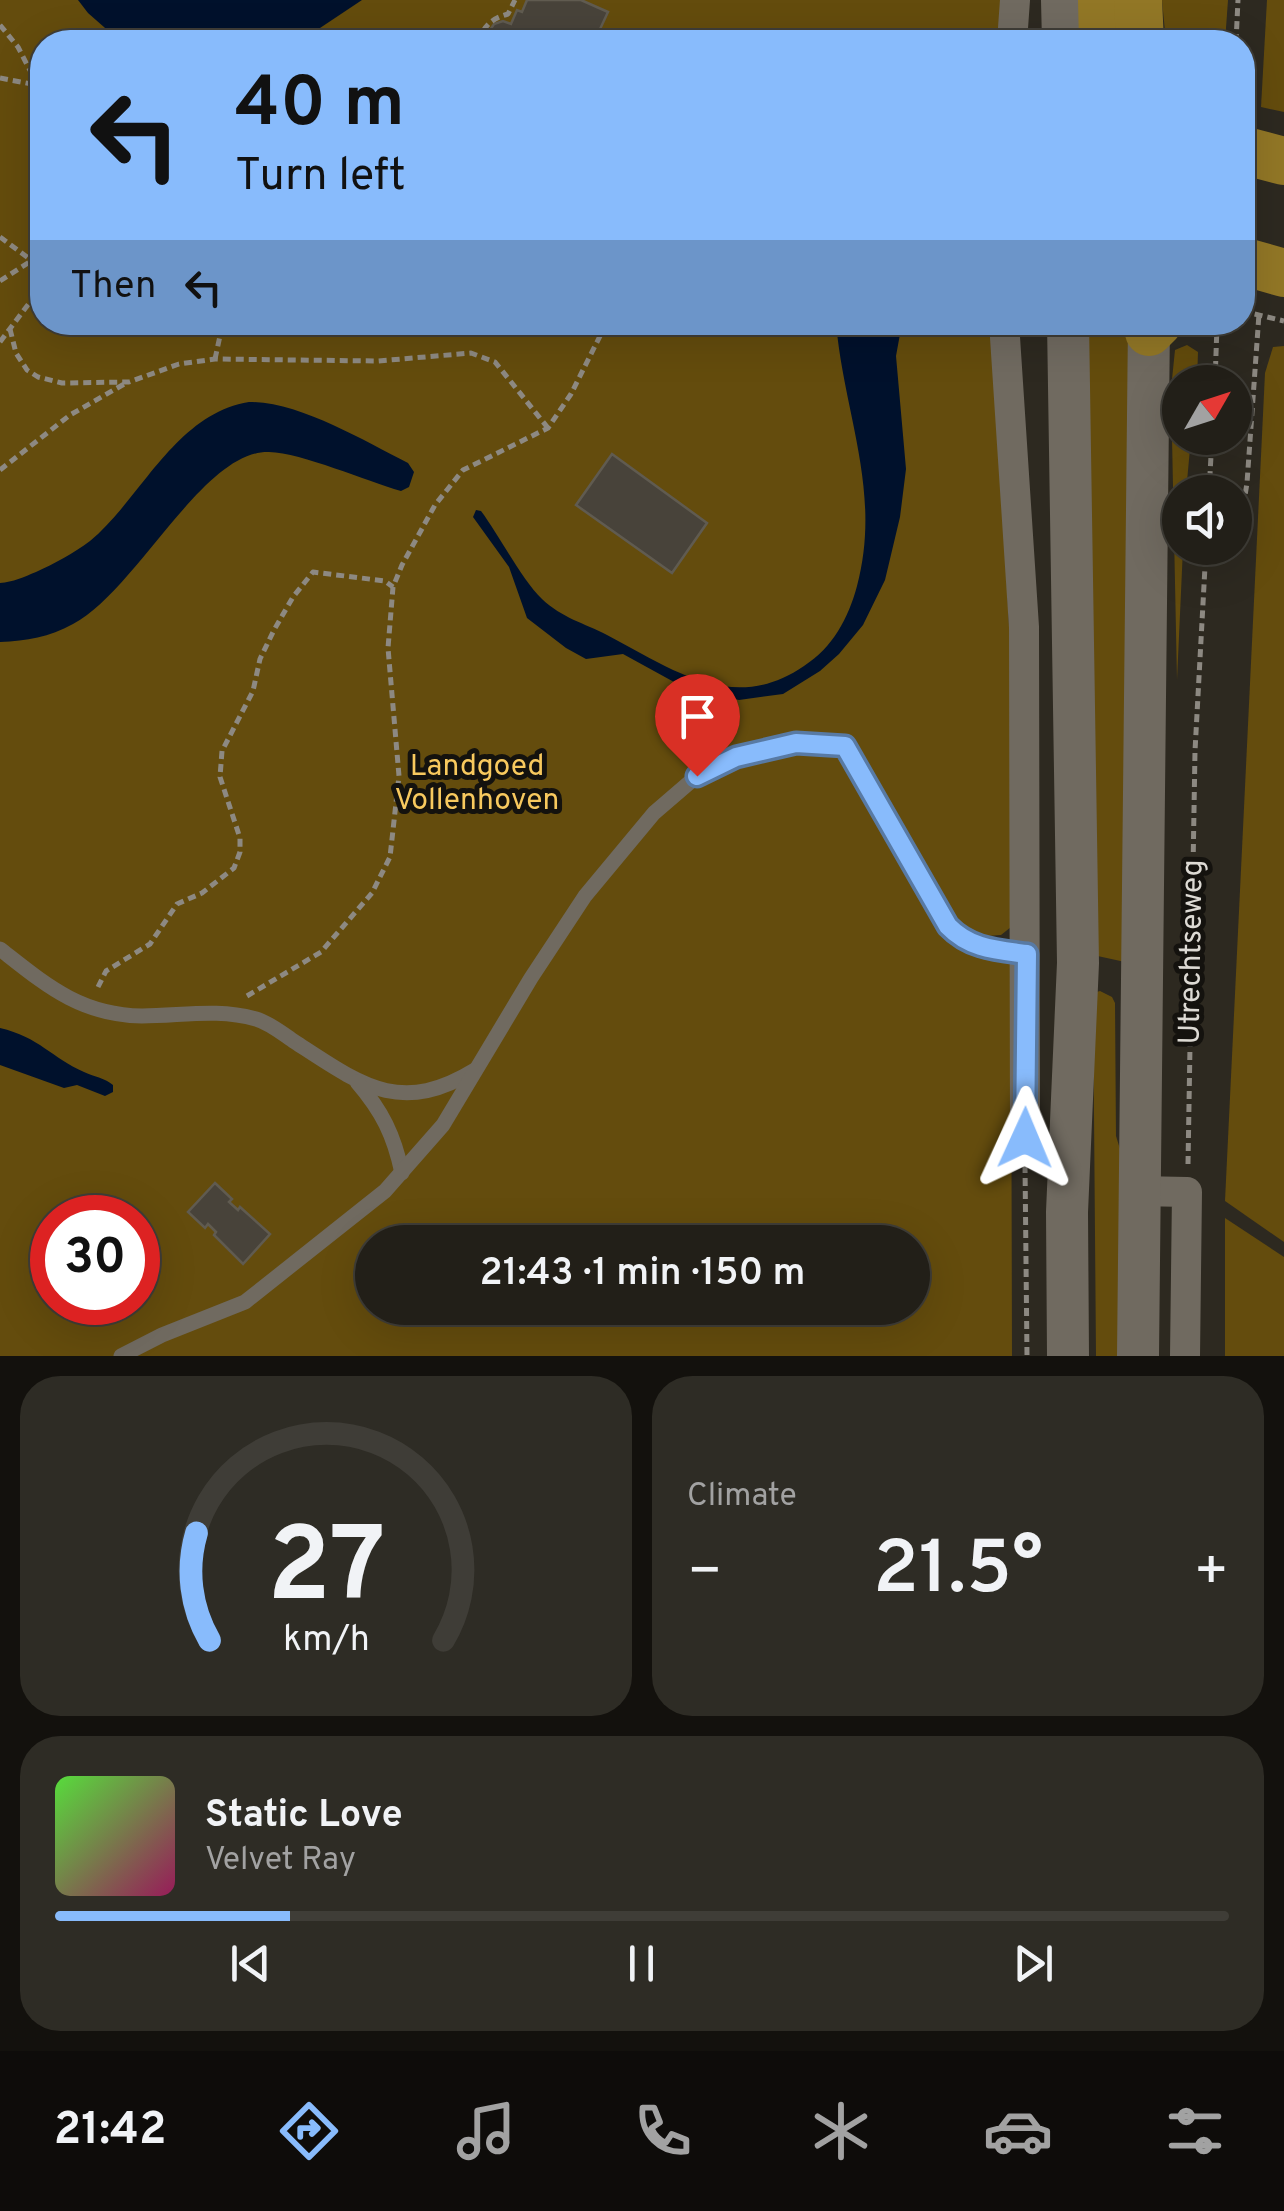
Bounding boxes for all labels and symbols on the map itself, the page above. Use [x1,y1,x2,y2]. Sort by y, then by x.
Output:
north arrow [1162,365,1252,455]
pin [655,674,740,777]
park label: Landgoed Vollenhoven [395,749,559,820]
street label: Utrechtseweg [1172,859,1213,1045]
position arrow [973,1086,1077,1190]
speed limit sign: 30 [30,1195,160,1325]

